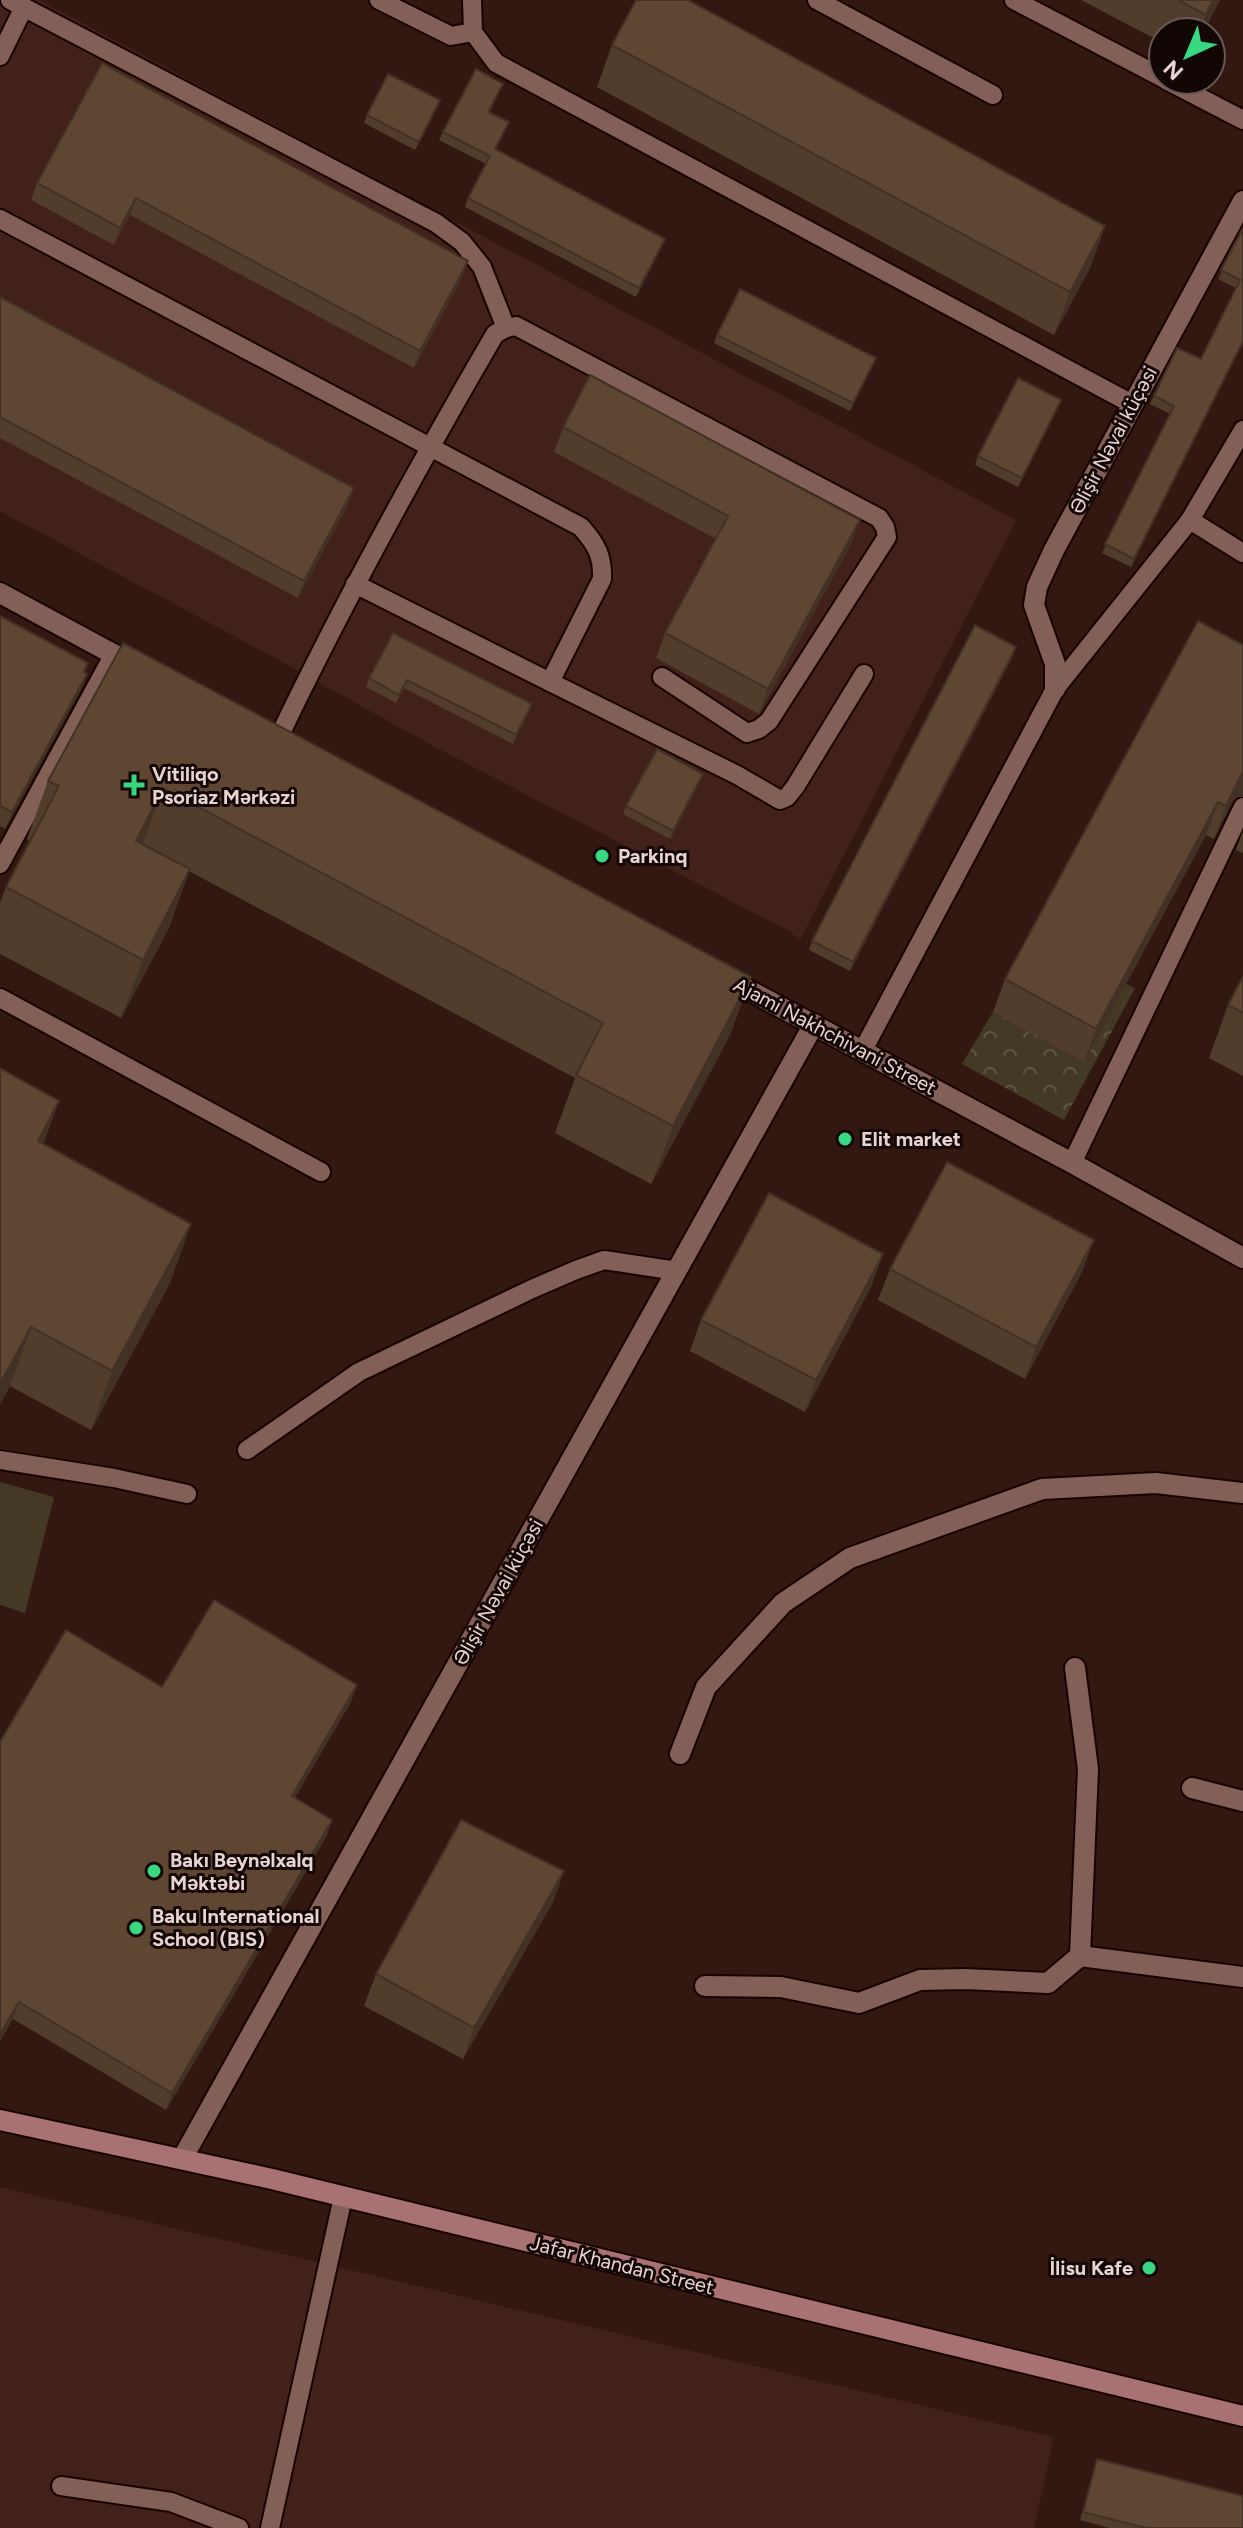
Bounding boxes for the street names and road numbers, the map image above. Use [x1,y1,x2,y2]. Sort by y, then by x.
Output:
street label: Əlişir Nəvai küçəsi [1064,362,1162,518]
street label: Ajami Nakhchivani Street [730,972,940,1100]
street label: Əlişir Nəvai küçəsi [448,1515,548,1669]
street label: Jafar Khandan Street [528,2231,716,2299]

